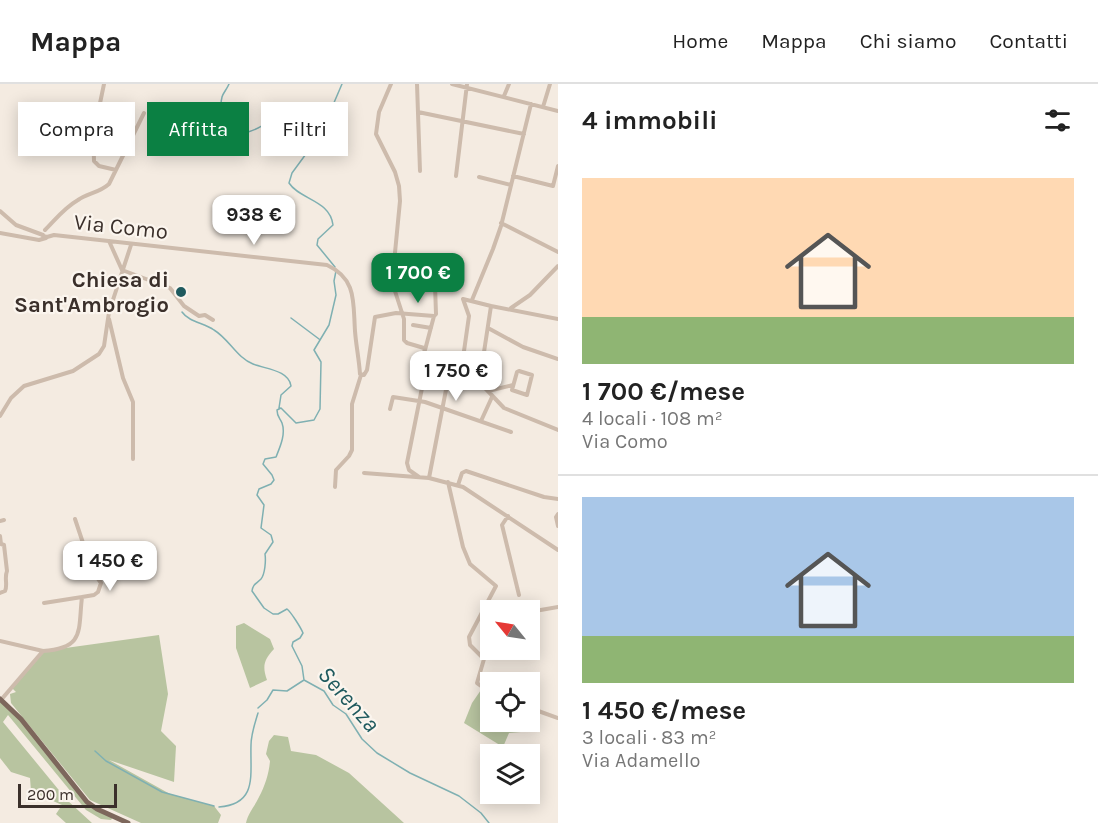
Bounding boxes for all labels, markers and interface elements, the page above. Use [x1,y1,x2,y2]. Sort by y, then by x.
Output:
text: Mappa [30,25,121,58]
text: Home [672,29,728,53]
text: Mappa [761,29,827,53]
text: Chi siamo [860,29,956,53]
text: Contatti [989,29,1068,53]
chip: Compra [18,102,135,156]
chip: Affitta [147,102,249,156]
chip: Filtri [261,102,348,156]
icon: filters [1041,104,1074,137]
text: 4 immobili [582,105,718,136]
pin: 938 € [212,195,296,246]
text: 938 € [226,203,282,226]
street label: Via Como [73,209,169,245]
icon: home [774,217,882,325]
pin: 1 700 € [363,253,473,304]
text: 1 700 € [385,261,451,284]
place label: Chiesa di Sant'Ambrogio [14,267,169,318]
marker: Chiesa di Sant'Ambrogio [174,285,188,299]
pin: 1 750 € [401,351,511,402]
text: 1 750 € [424,359,488,382]
text: 1 700 €/mese [582,376,745,407]
text: 4 locali · 108 m² [582,407,723,430]
text: Via Como [582,430,668,453]
icon: home [774,536,882,644]
pin: 1 450 € [55,541,165,592]
text: 1 450 € [77,549,143,572]
north arrow [480,600,540,660]
map controls [480,600,540,804]
water label: Serenza [312,660,386,738]
button: locate [480,672,540,732]
text: 1 450 €/mese [582,695,746,726]
text: 3 locali · 83 m² [582,726,717,749]
button: layers [480,744,540,804]
text: Via Adamello [582,749,700,772]
scale bar [18,781,117,808]
text: 200 m [27,785,74,804]

